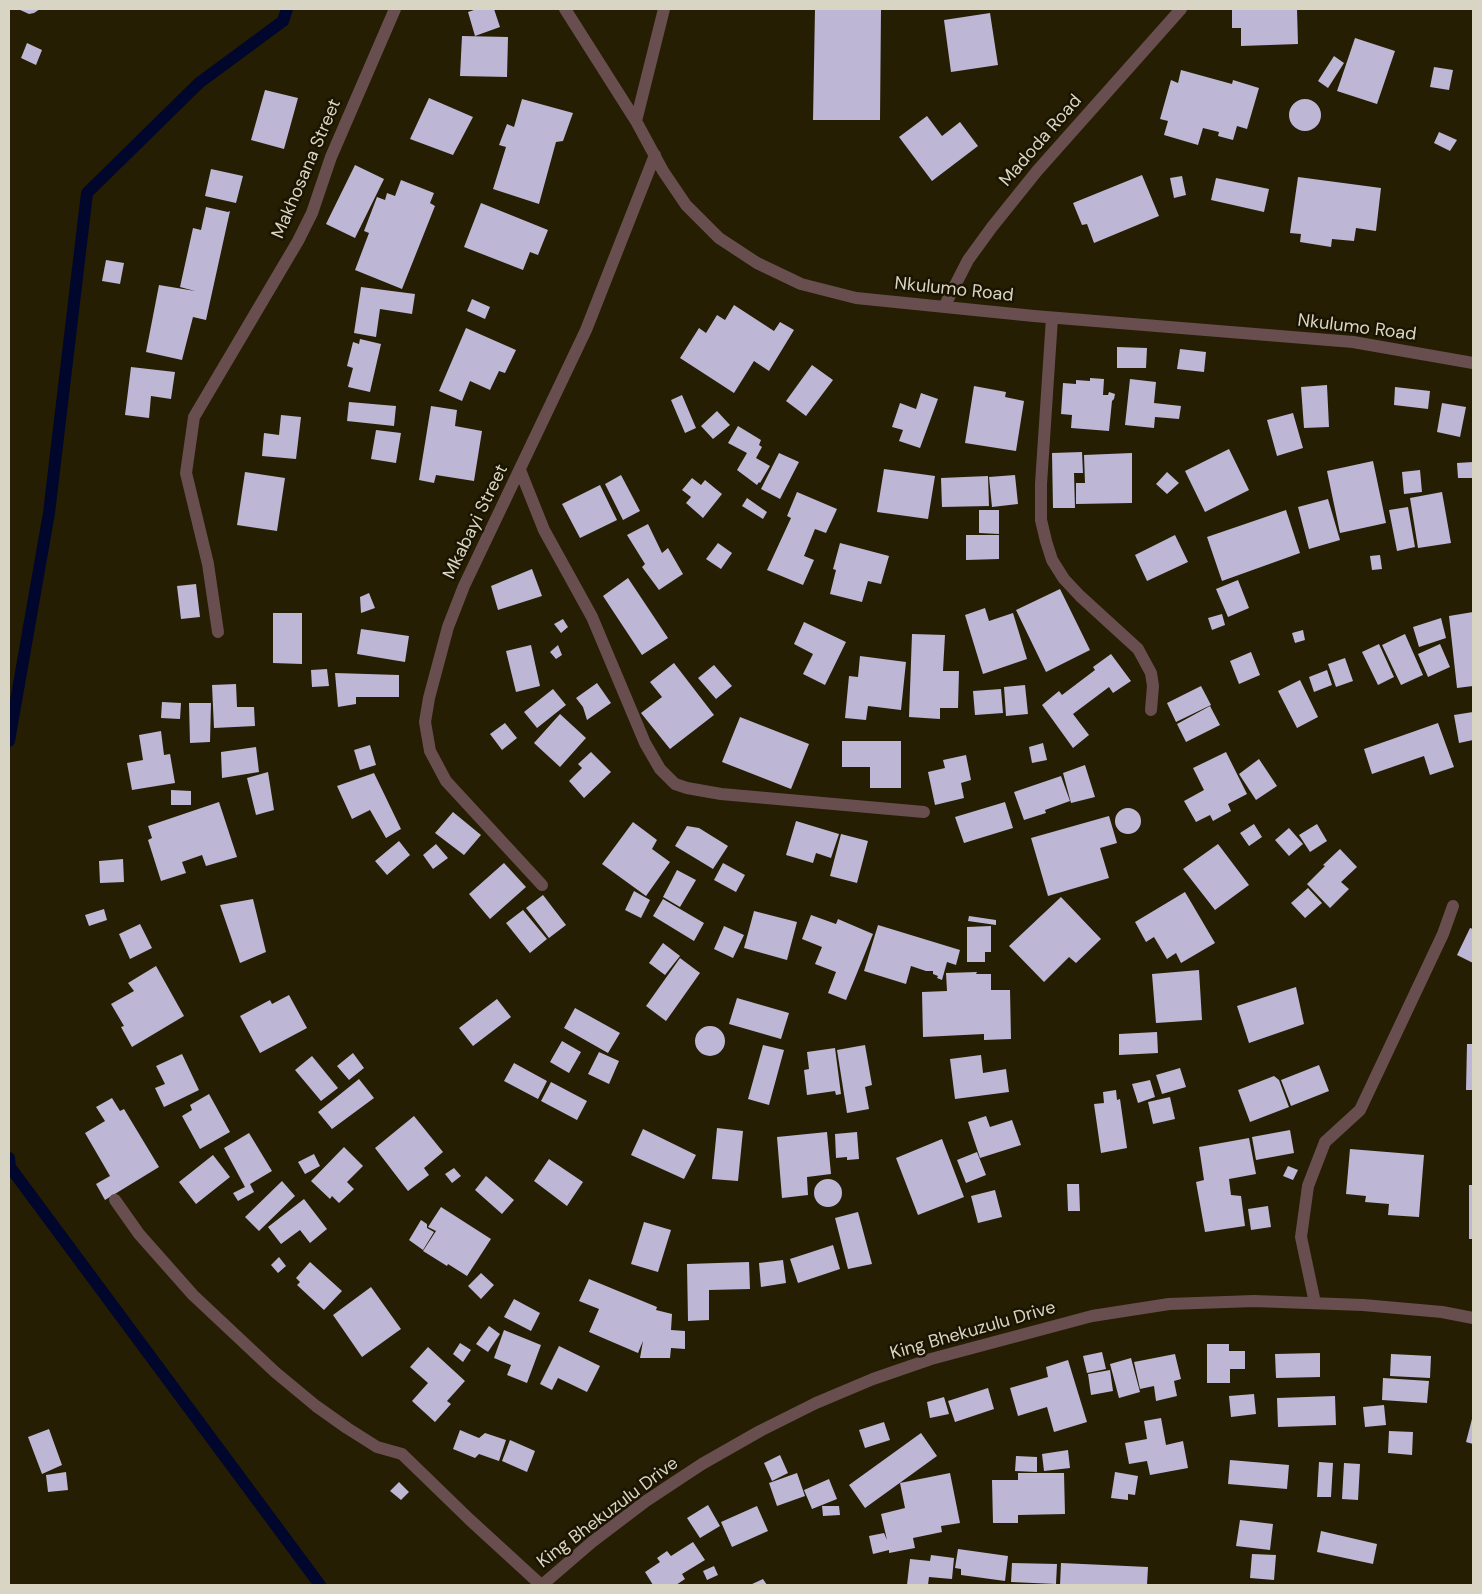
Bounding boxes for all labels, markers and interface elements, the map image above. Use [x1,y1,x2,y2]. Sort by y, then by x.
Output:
street label: Madoda Road [995,91,1087,191]
street label: Makhosana Street [268,96,346,242]
street label: Nkulumo Road [893,273,1015,307]
street label: Nkulumo Road [1296,310,1418,346]
street label: Mkabayi Street [439,461,513,583]
street label: King Bhekuzulu Drive [888,1297,1058,1365]
street label: King Bhekuzulu Drive [533,1453,683,1573]

